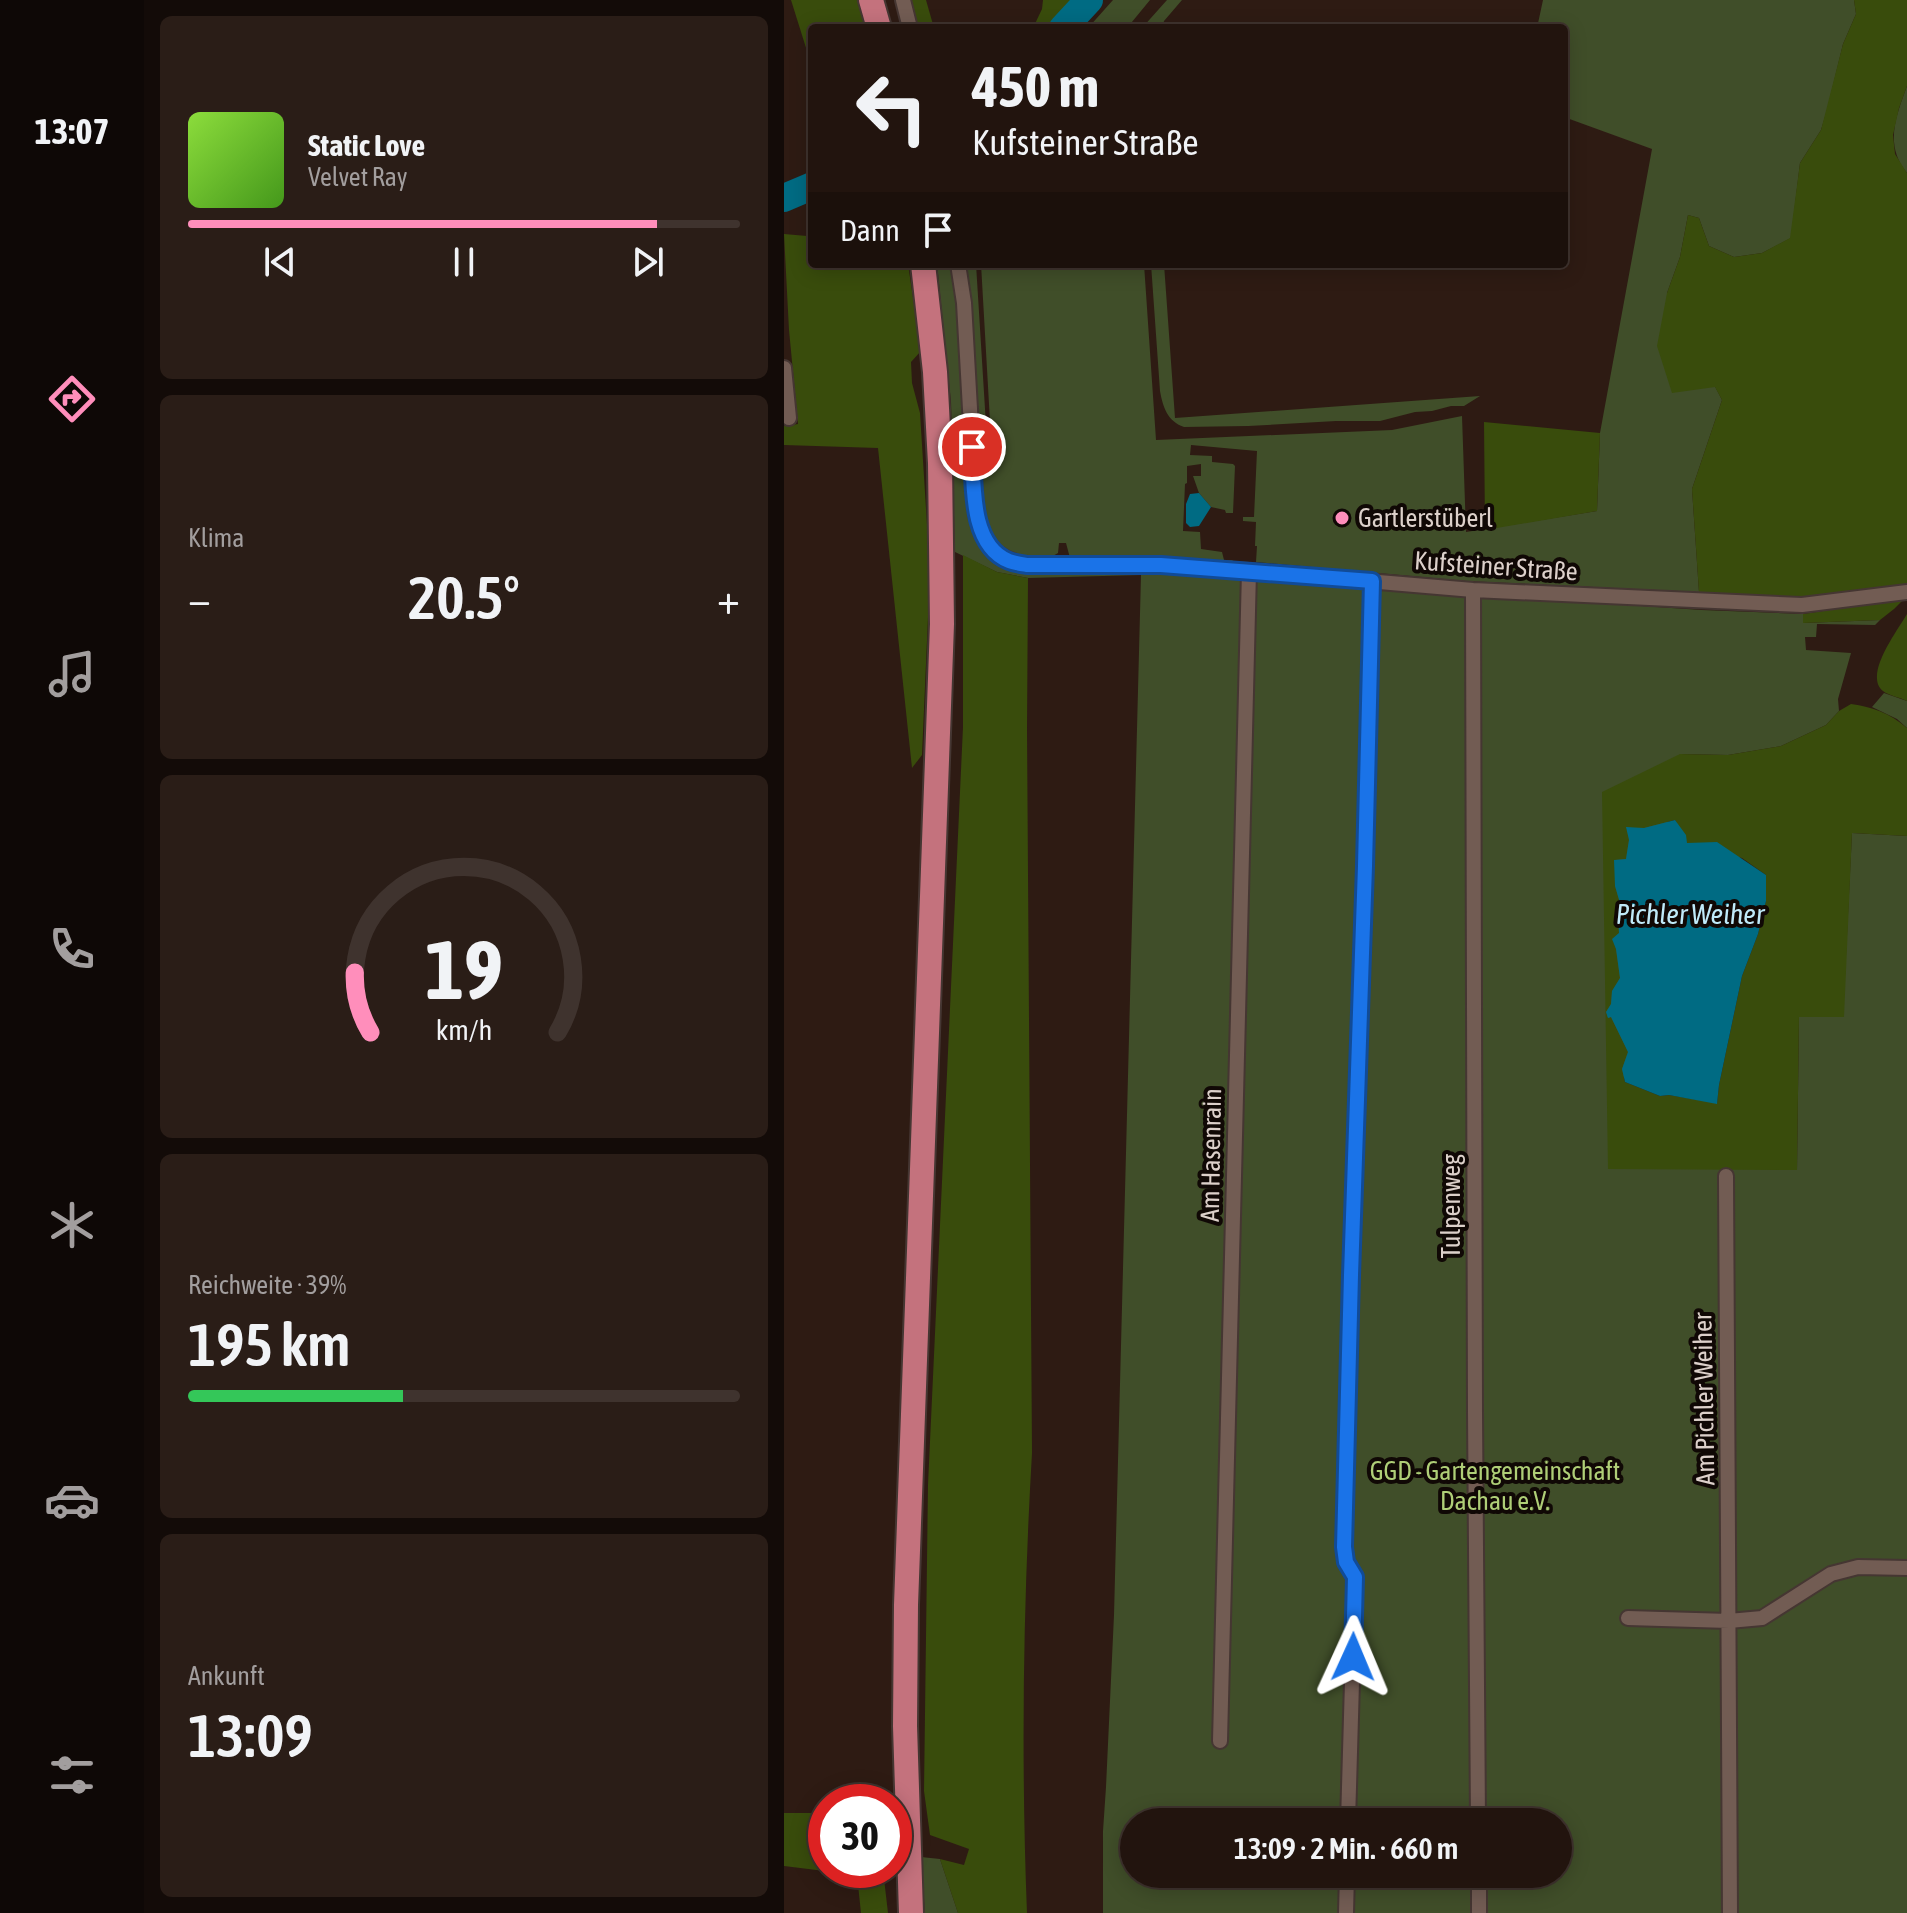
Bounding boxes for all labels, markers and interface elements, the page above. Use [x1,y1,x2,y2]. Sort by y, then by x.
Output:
text: 450 m [972,55,1099,119]
icon: left [840,56,944,160]
text: 13:07 [35,110,109,152]
text: Kufsteiner Straße [972,121,1199,163]
text: Static Love [308,128,425,162]
text: Velvet Ray [308,162,408,192]
icon: arrive [916,208,960,252]
text: Dann [840,213,900,247]
icon: previous [258,240,302,284]
icon: pause [442,240,486,284]
icon: next [626,240,670,284]
icon: directions [44,371,100,427]
pin [938,413,1006,481]
icon: arrive [950,425,994,469]
place label: Gartlerstüberl [1358,503,1493,533]
marker: Gartlerstüberl [1333,509,1351,527]
text: Klima [188,523,244,553]
street label: Kufsteiner Straße [1413,545,1579,587]
text: 20.5° [408,563,520,632]
text: − [188,573,211,623]
text: + [717,573,740,623]
icon: music [44,646,100,702]
water label: Pichler Weiher [1616,898,1766,930]
text: 19 [425,920,503,1016]
icon: phone [44,921,100,977]
text: km/h [436,1013,492,1046]
street label: Am Hasenrain [1195,1088,1227,1222]
street label: Tulpenweg [1436,1153,1466,1258]
icon: climate [44,1197,100,1253]
text: Reichweite · 39% [188,1270,346,1300]
text: 195 km [188,1310,350,1379]
street label: Am Pichler Weiher [1687,1312,1721,1486]
park label: GGD - Gartengemeinschaft Dachau e.V. [1370,1456,1620,1516]
icon: car [44,1472,100,1528]
position arrow [1311,1615,1395,1699]
text: Ankunft [188,1661,265,1691]
text: 13:09 [188,1701,313,1770]
icon: filters [44,1747,100,1803]
speed limit sign: 30 [808,1784,912,1888]
text: 13:09 · 2 Min. · 660 m [1234,1831,1458,1865]

